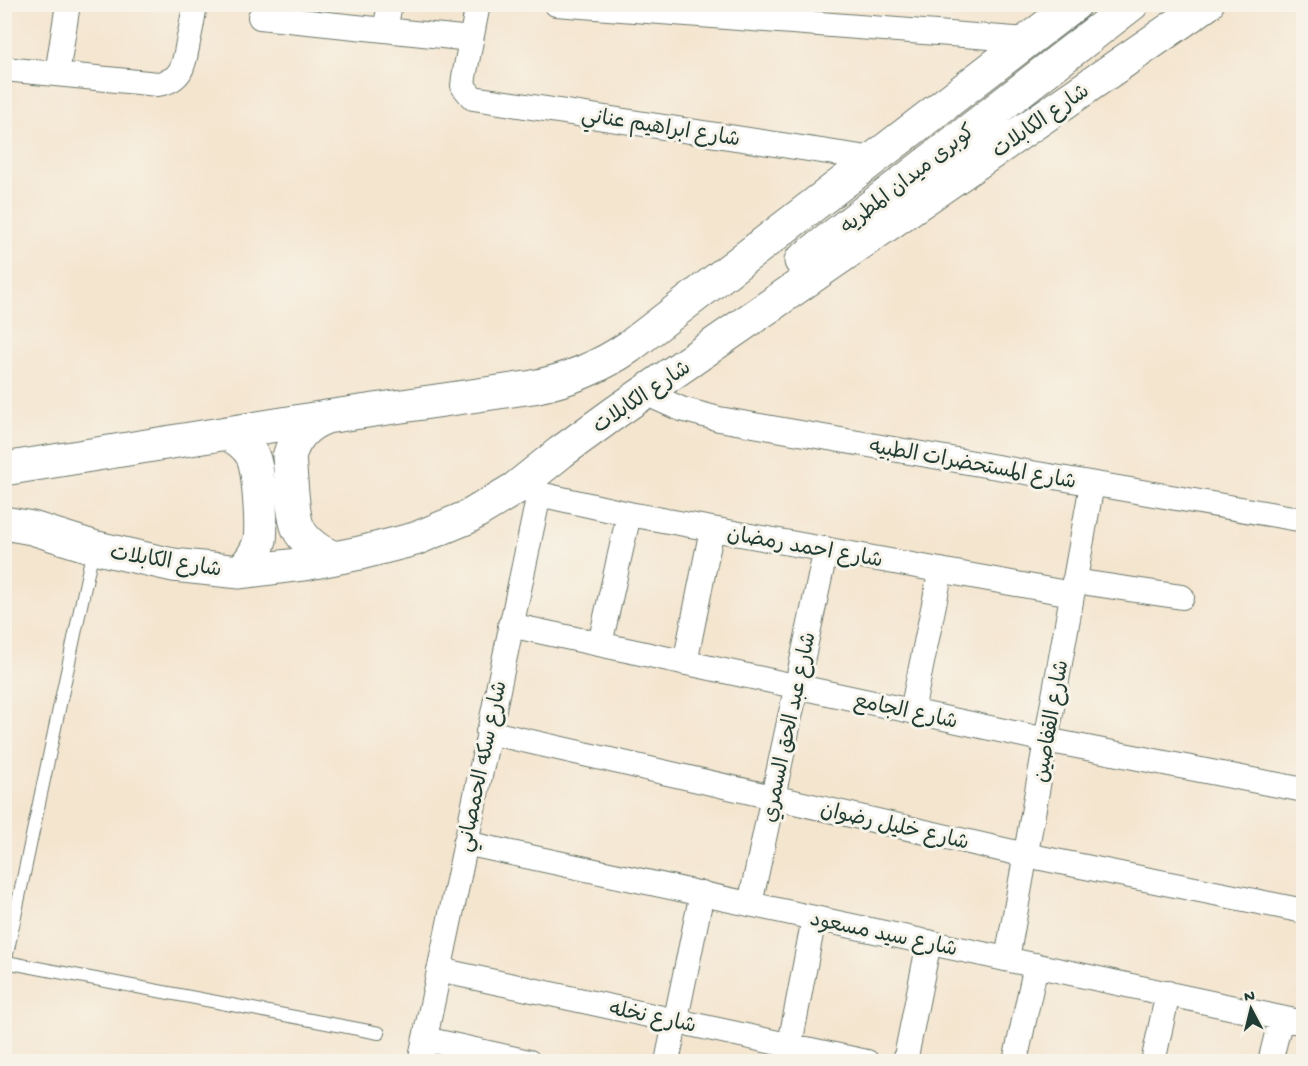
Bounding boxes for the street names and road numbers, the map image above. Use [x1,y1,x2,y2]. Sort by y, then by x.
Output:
street label: شارع الكابلات [989,80,1095,165]
street label: شارع ابراهيم عناني [579,105,742,157]
street label: كوبرى ميدان المطريه [837,121,981,241]
street label: شارع الكابلات [589,357,697,441]
street label: شارع المستحضرات الطبيه [867,436,1078,497]
street label: شارع احمد رمضان [725,523,884,575]
street label: شارع الكابلات [108,542,223,585]
street label: شارع عبد الحق السمري [759,630,824,825]
street label: شارع القفاصين [1030,658,1077,785]
street label: شارع سكه الحمصاني [454,679,518,855]
street label: شارع الجامع [851,690,960,737]
street label: شارع خليل رضوان [817,799,971,858]
street label: شارع سيد مسعود [807,909,959,964]
street label: شارع نخله [607,998,698,1041]

